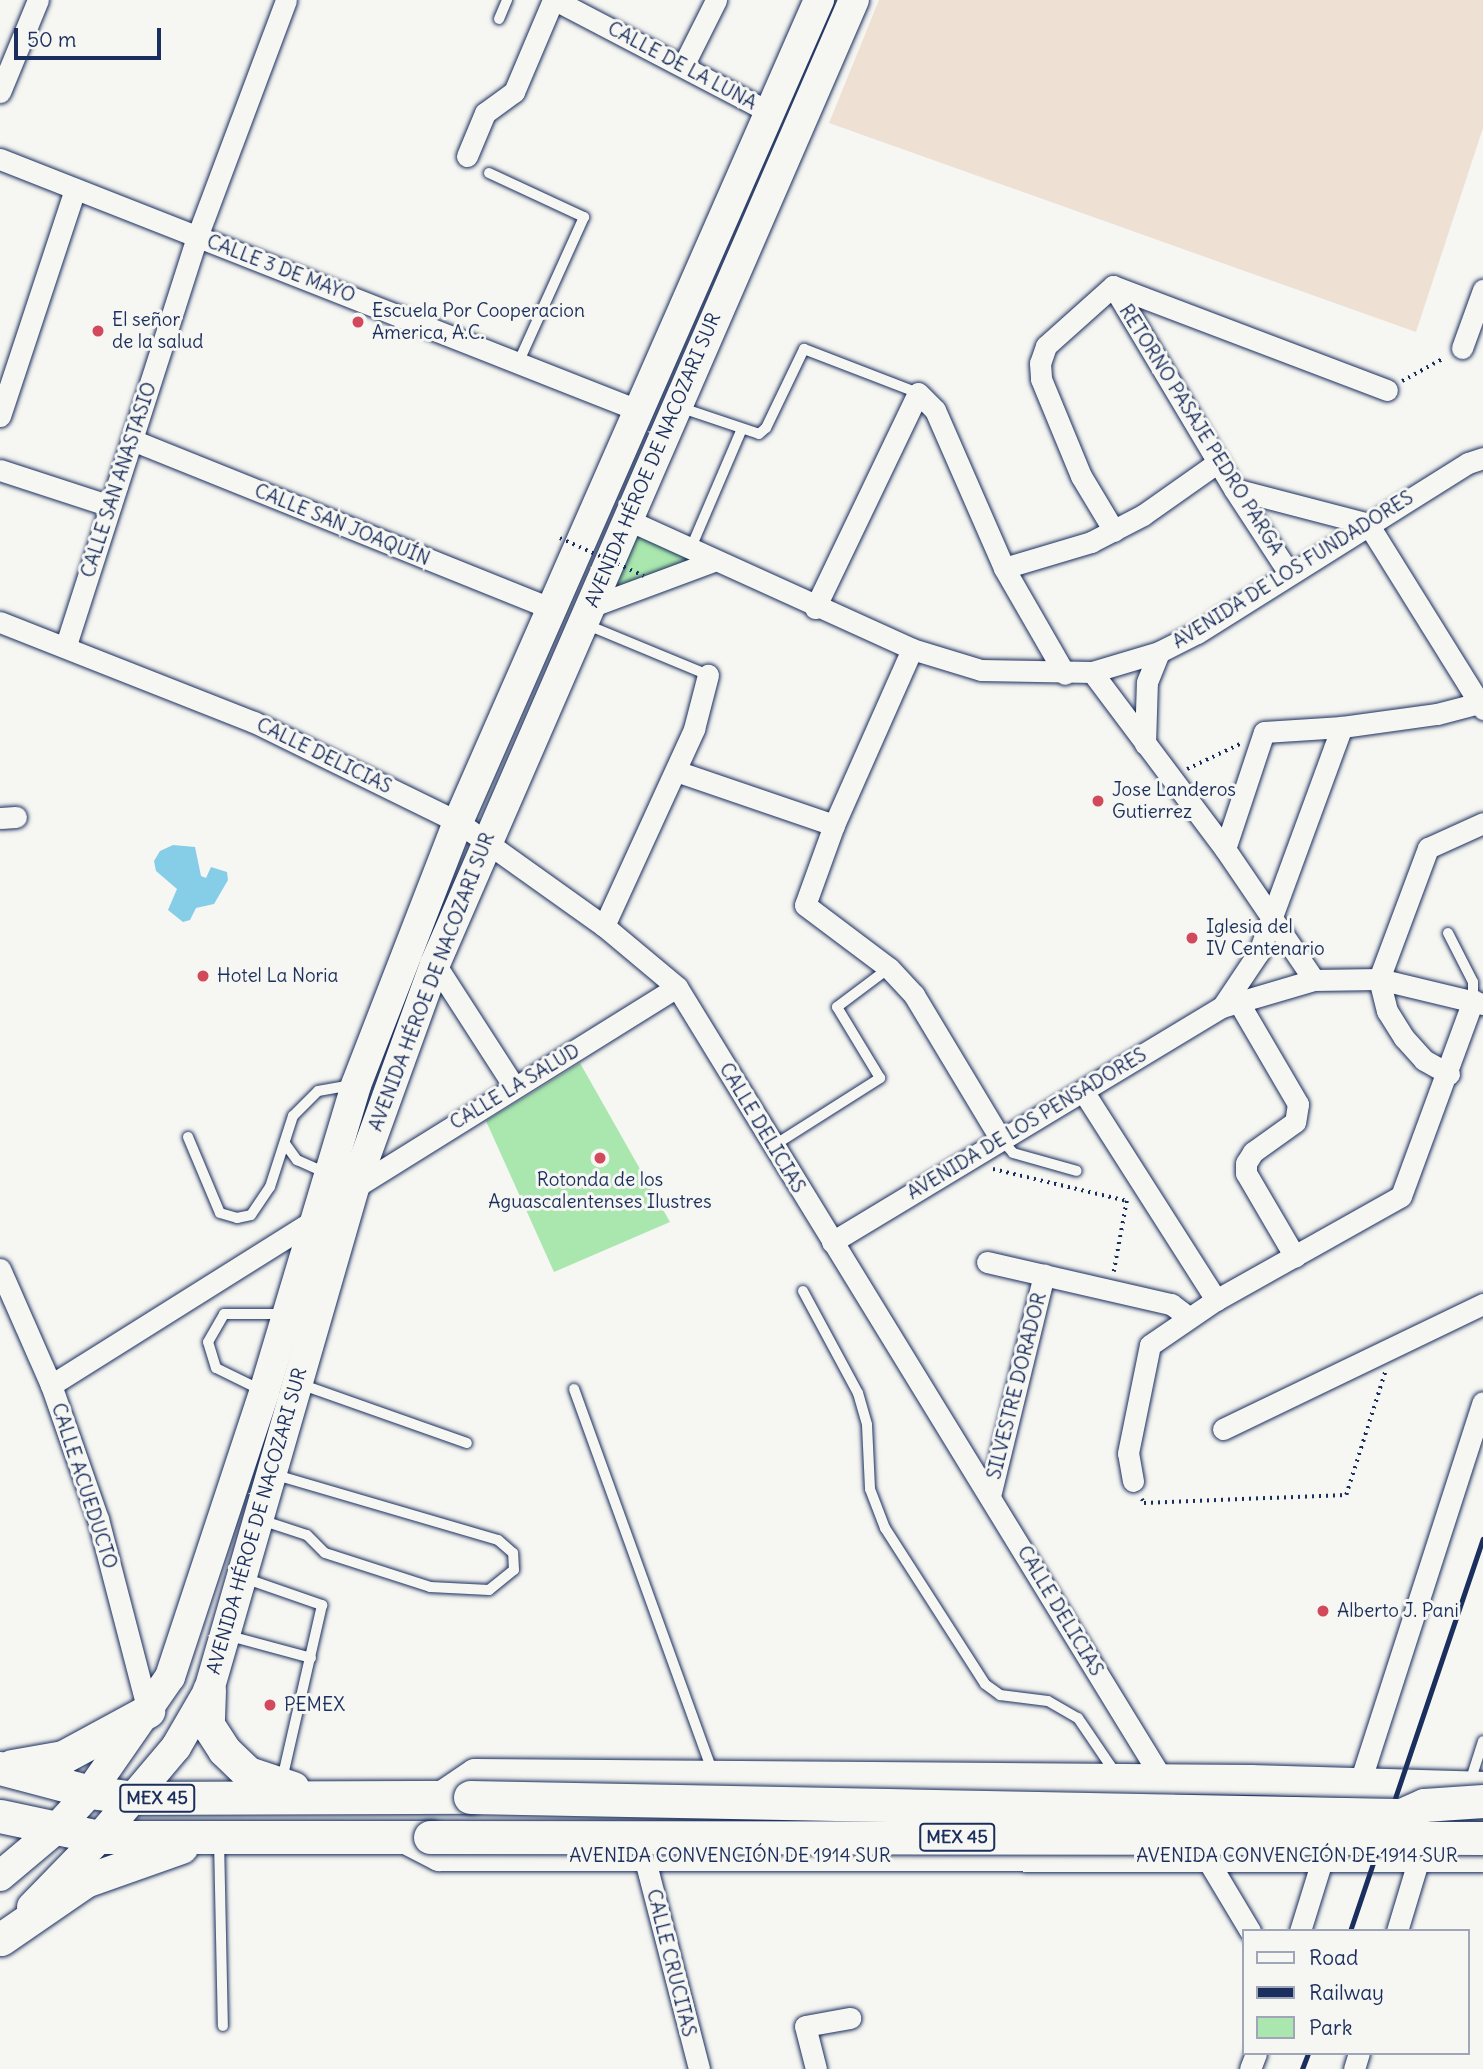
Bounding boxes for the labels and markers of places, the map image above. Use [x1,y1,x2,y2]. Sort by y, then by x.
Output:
place label: Escuela Por Cooperacion America, A.C. [372,300,585,344]
place label: El señor de la salud [112,309,203,353]
marker: Escuela Por Cooperacion America, A.C. [350,314,366,330]
marker: El señor de la salud [90,323,106,339]
place label: Jose Landeros Gutierrez [1112,779,1236,823]
marker: Jose Landeros Gutierrez [1090,793,1106,809]
place label: Iglesia del IV Centenario [1206,916,1325,960]
marker: Iglesia del IV Centenario [1184,930,1200,946]
place label: Hotel La Noria [217,965,338,987]
marker: Hotel La Noria [195,968,211,984]
marker: Rotonda de los Aguascalentenses Ilustres [592,1150,608,1166]
place label: Rotonda de los Aguascalentenses Ilustres [488,1169,712,1213]
place label: Alberto J. Pani [1337,1600,1459,1622]
marker: Alberto J. Pani [1315,1603,1331,1619]
place label: PEMEX [284,1694,345,1716]
marker: PEMEX [262,1697,278,1713]

